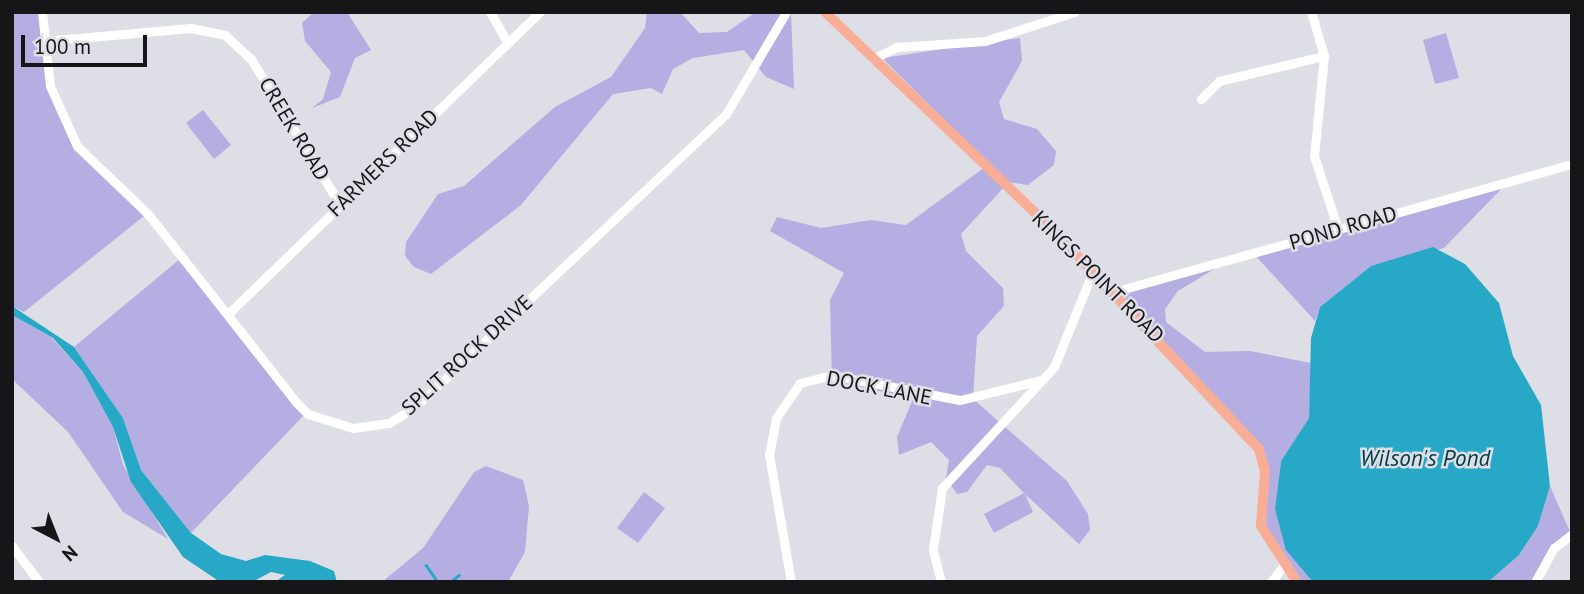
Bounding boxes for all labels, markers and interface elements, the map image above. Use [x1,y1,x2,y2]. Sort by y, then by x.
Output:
scale bar [24,21,150,65]
text: 100 m [34,33,91,60]
street label: CREEK ROAD [253,72,335,186]
street label: FARMERS ROAD [322,104,444,222]
street label: POND ROAD [1286,201,1400,255]
street label: KINGS POINT ROAD [1026,205,1170,349]
street label: SPLIT ROCK DRIVE [396,289,538,421]
street label: DOCK LANE [824,365,934,411]
water label: Wilson's Pond [1360,444,1490,472]
north arrow [21,503,91,573]
text: N [57,541,83,567]

